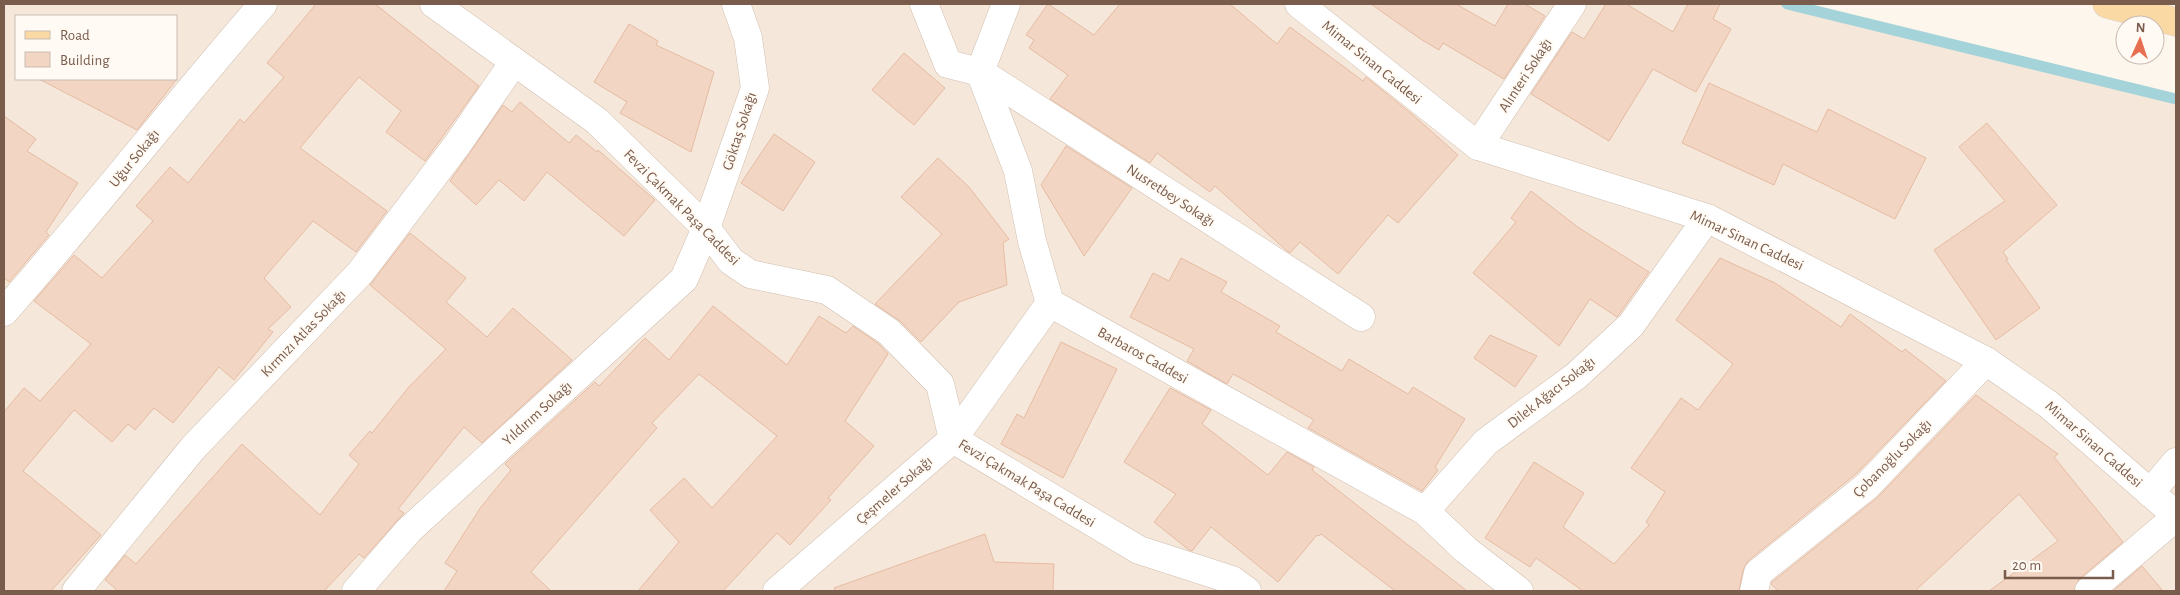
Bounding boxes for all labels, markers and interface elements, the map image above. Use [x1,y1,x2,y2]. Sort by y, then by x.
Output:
legend [15,15,178,80]
north arrow [2115,15,2165,65]
street label: Mimar Sinan Caddesi [1319,18,1424,107]
text: N [2135,21,2146,35]
text: Road [60,28,90,43]
street label: Alınteri Sokağı [1496,36,1555,115]
text: Building [60,53,110,68]
street label: Göktaş Sokağı [720,90,759,172]
street label: Uğur Sokağı [107,126,162,190]
street label: Fevzi Çakmak Paşa Caddesi [621,147,742,268]
street label: Nusretbey Sokağı [1124,161,1218,229]
street label: Mimar Sinan Caddesi [1688,208,1806,273]
street label: Kırmızı Atlas Sokağı [258,287,349,380]
street label: Barbaros Caddesi [1095,324,1190,386]
street label: Dilek Ağacı Sokağı [1505,354,1598,431]
street label: Yıldırım Sokağı [500,378,575,448]
street label: Mimar Sinan Caddesi [2042,398,2145,491]
street label: Çobanoğlu Sokağı [1850,416,1934,500]
street label: Fevzi Çakmak Paşa Caddesi [956,437,1098,530]
street label: Çeşmeler Sokağı [853,453,935,527]
scale bar [2005,548,2112,580]
text: 20 m [2012,558,2041,573]

